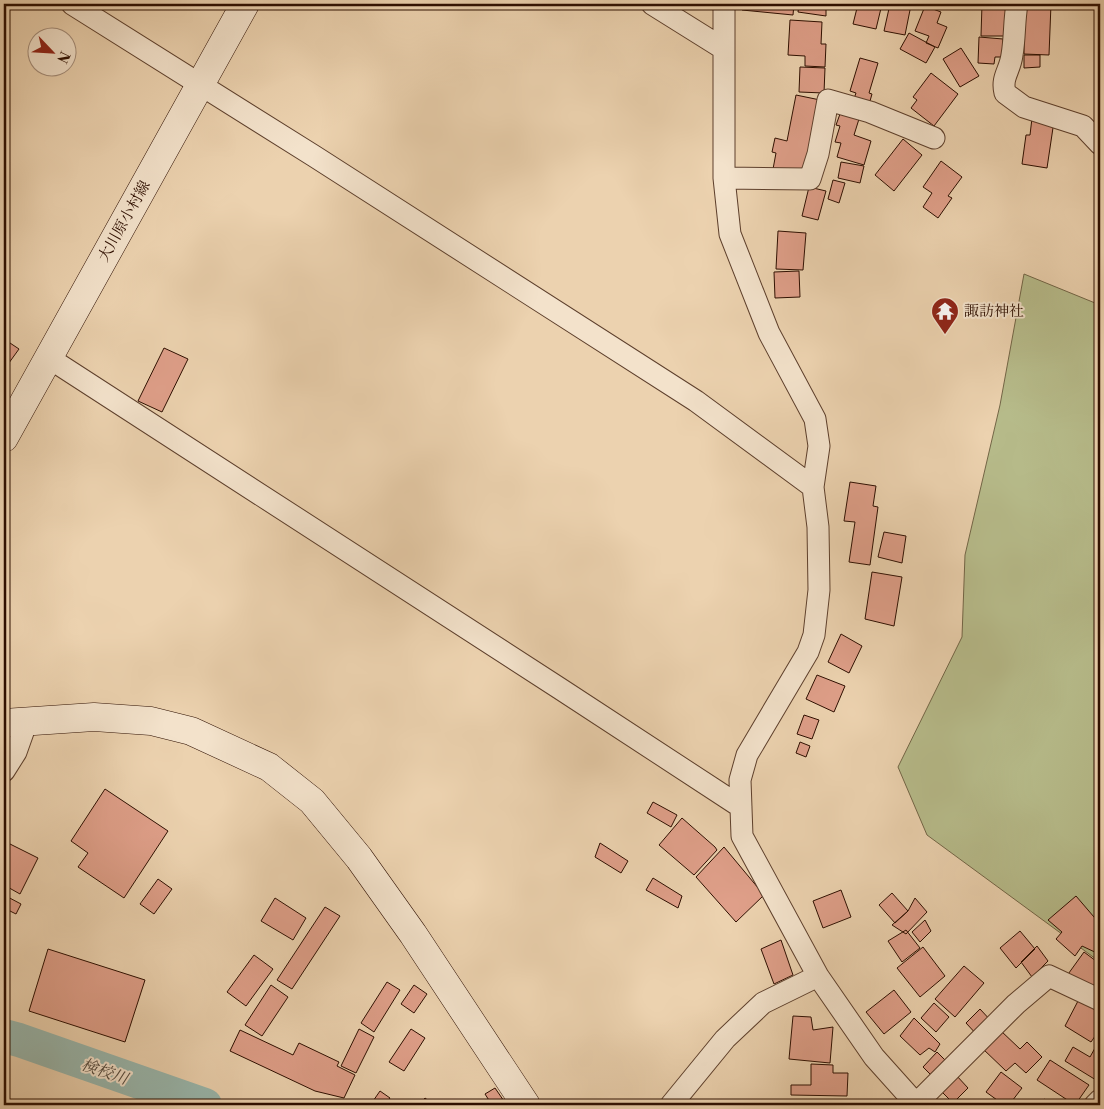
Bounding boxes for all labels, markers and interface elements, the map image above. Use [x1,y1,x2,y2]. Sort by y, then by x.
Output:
north arrow [28,28,78,78]
text: N [52,48,73,66]
street label: 大川原小村線 [94,177,155,265]
temple icon: 諏訪神社 [930,296,960,335]
place label: 諏訪神社 [964,302,1024,321]
water label: 検校川 [79,1055,133,1090]

